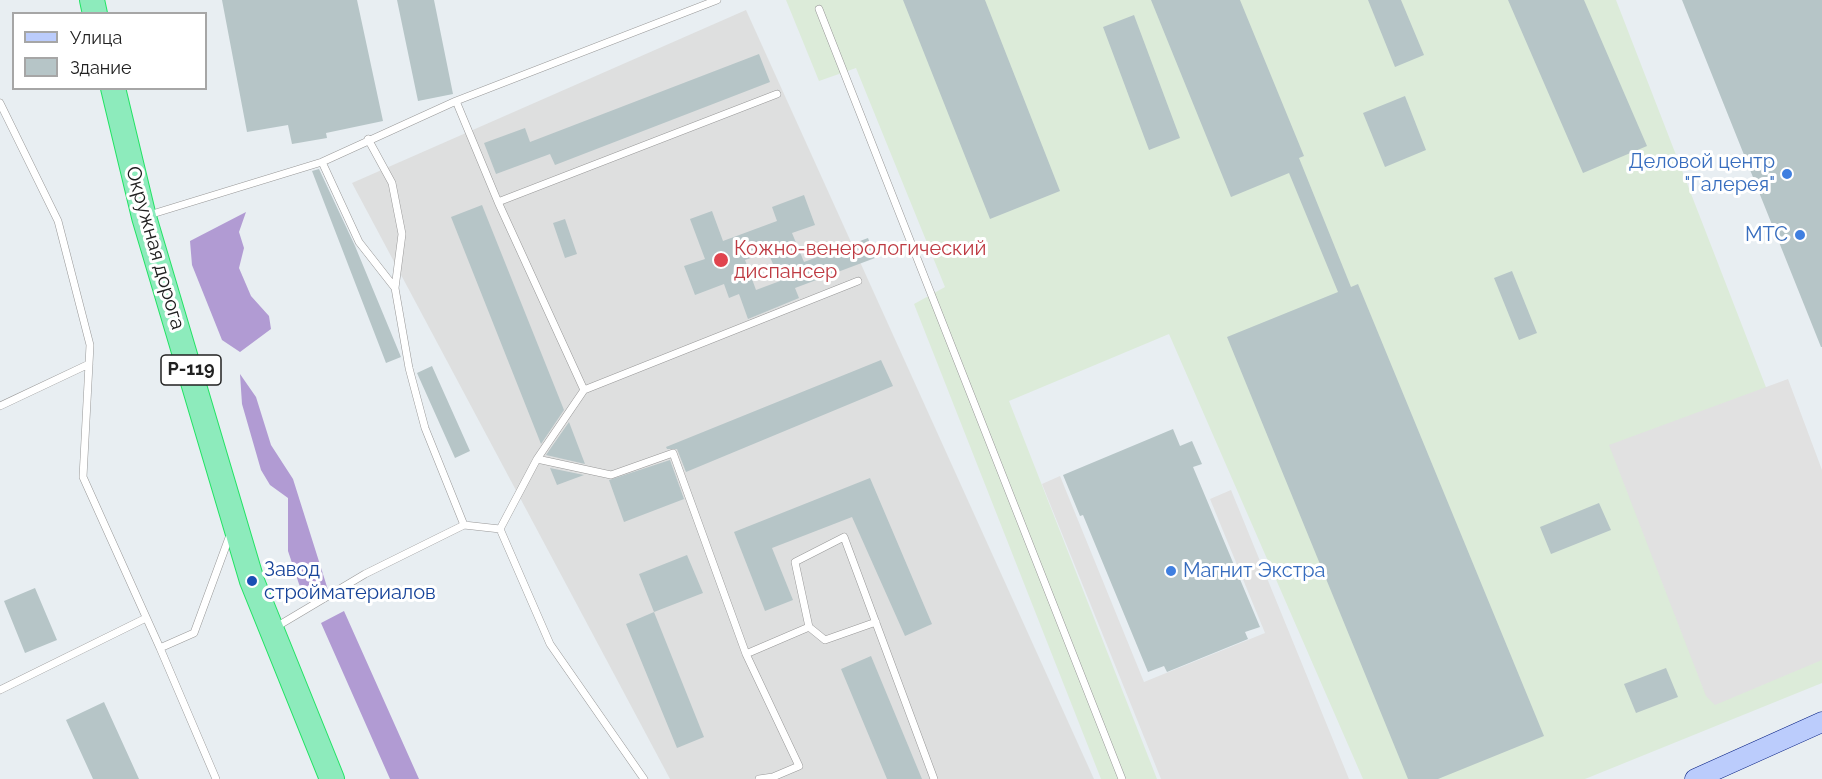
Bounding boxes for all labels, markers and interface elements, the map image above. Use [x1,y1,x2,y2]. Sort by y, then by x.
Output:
legend [12,12,207,90]
text: Улица [70,27,122,48]
text: Здание [70,57,132,78]
place label: Деловой центр "Галерея" [1629,150,1775,197]
street label: Окружная дорога [120,164,190,332]
marker: Деловой центр "Галерея" [1780,167,1794,181]
place label: МТС [1745,223,1788,247]
marker: МТС [1793,228,1807,242]
place label: Кожно-венерологический диспансер [734,237,986,284]
marker: Кожно-венерологический диспансер [712,251,730,269]
road number: Р-119 [161,355,221,385]
place label: Завод стройматериалов [264,558,436,605]
place label: Магнит Экстра [1183,559,1325,583]
marker: Магнит Экстра [1164,564,1178,578]
marker: Завод стройматериалов [245,574,259,588]

